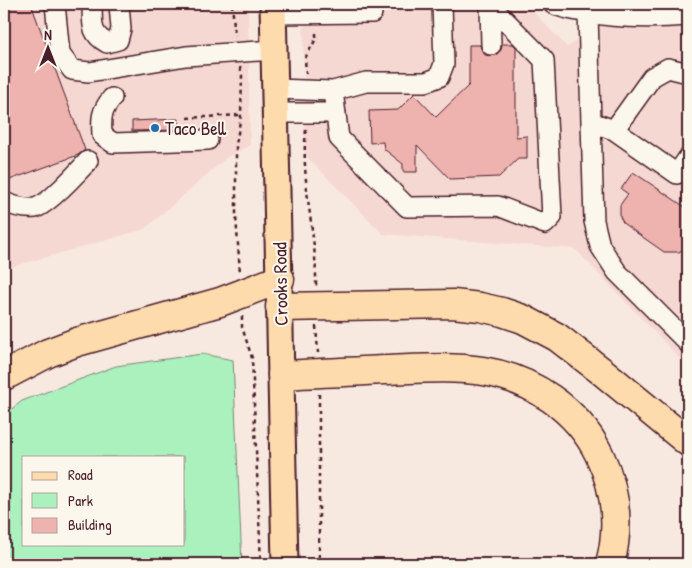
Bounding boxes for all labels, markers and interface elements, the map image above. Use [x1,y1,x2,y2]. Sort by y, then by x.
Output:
north arrow [22,22,72,72]
text: N [44,25,52,44]
place label: Taco Bell [165,115,227,141]
marker: Taco Bell [149,122,161,134]
street label: Crooks Road [266,241,294,326]
legend [22,456,185,546]
text: Road [68,464,93,485]
text: Park [68,490,93,511]
text: Building [68,514,112,535]

